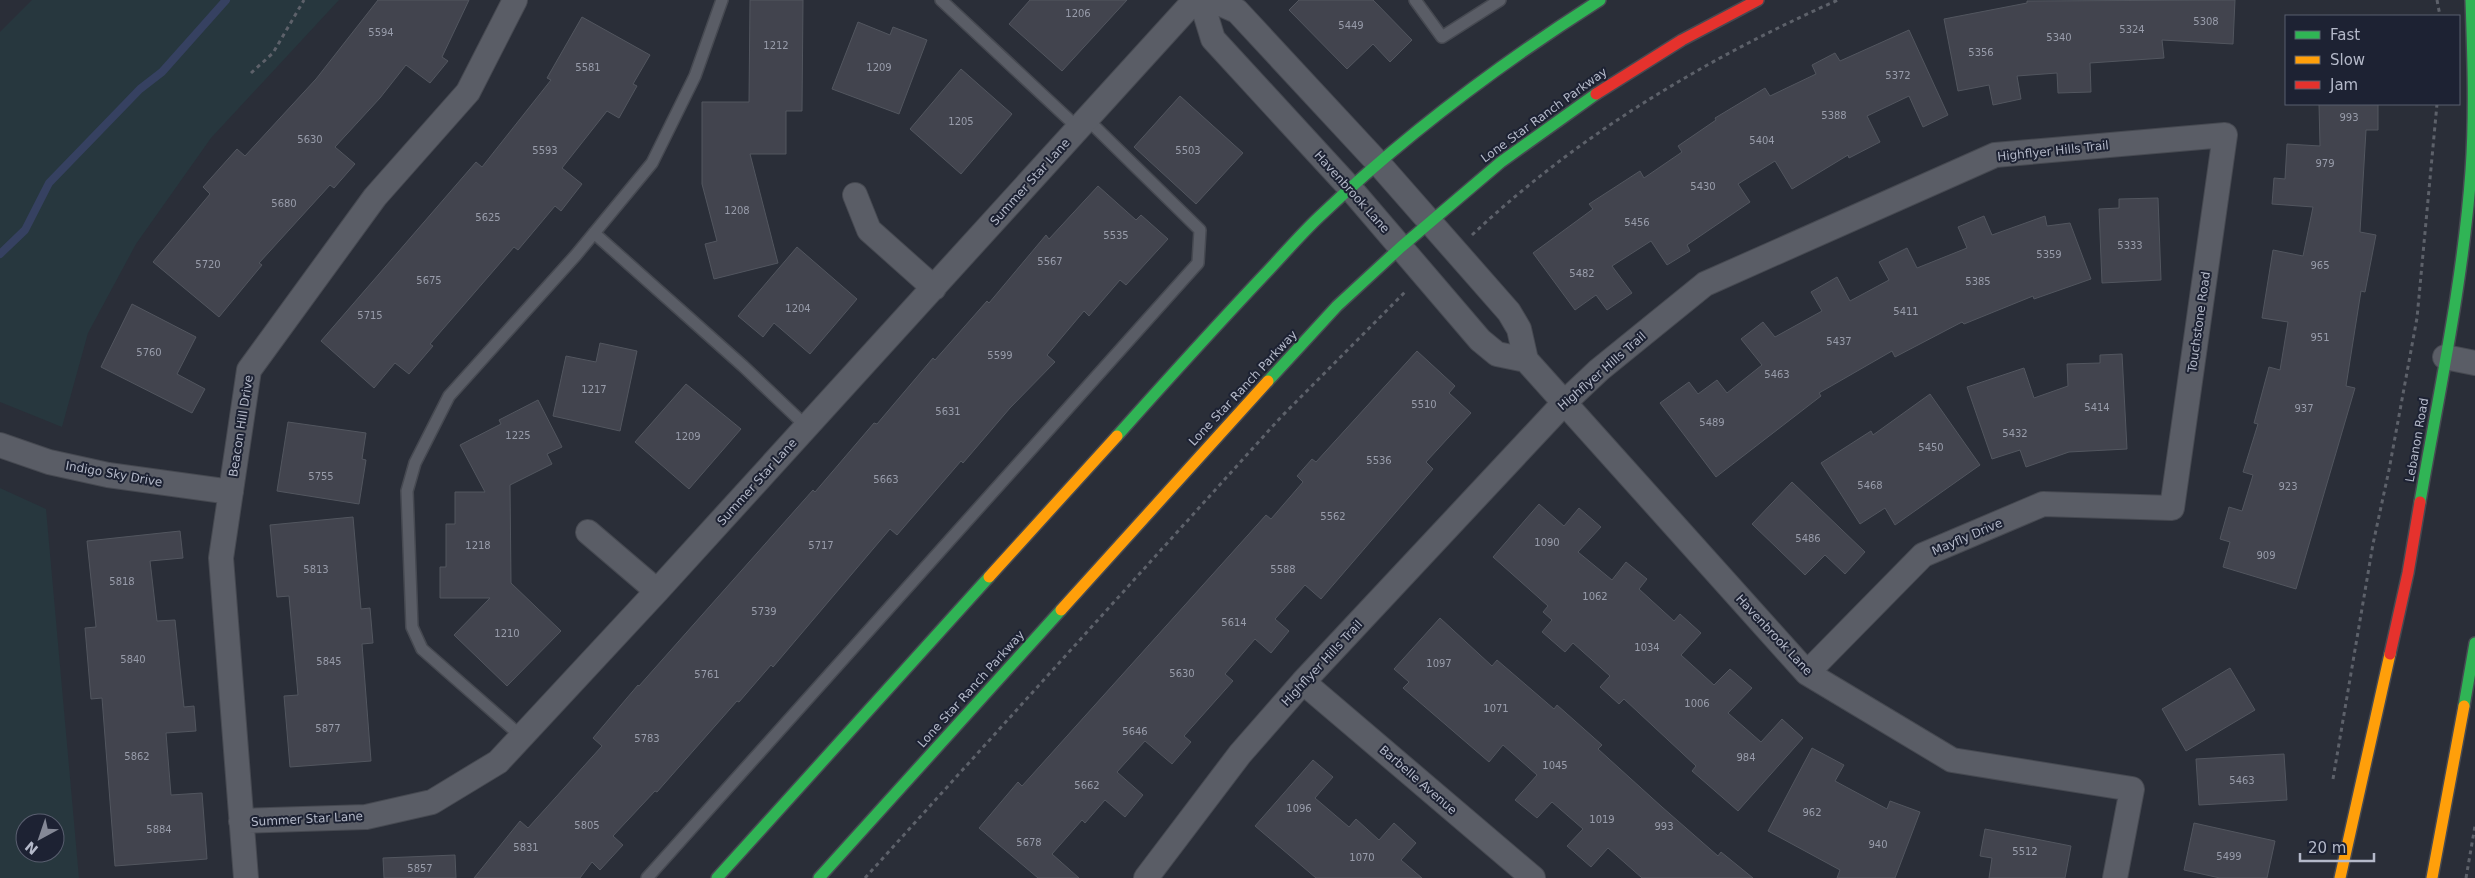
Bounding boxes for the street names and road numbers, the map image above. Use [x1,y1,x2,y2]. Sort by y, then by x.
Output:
street label: Lone Star Ranch Parkway [1478,65,1610,165]
street label: Summer Star Lane [987,136,1073,228]
street label: Highflyer Hills Trail [1997,138,2109,164]
street label: Havenbrook Lane [1312,148,1392,236]
street label: Touchstone Road [2185,271,2213,374]
street label: Lone Star Ranch Parkway [1186,328,1300,448]
street label: Highflyer Hills Trail [1555,329,1649,413]
street label: Beacon Hill Drive [226,374,256,478]
street label: Lebanon Road [2403,397,2431,483]
street label: Summer Star Lane [714,436,800,528]
street label: Indigo Sky Drive [65,459,163,489]
street label: Mayfly Drive [1930,516,2004,558]
street label: Havenbrook Lane [1733,592,1815,678]
street label: Highflyer Hills Trail [1279,617,1365,709]
street label: Lone Star Ranch Parkway [915,628,1027,750]
street label: Barbelle Avenue [1376,743,1460,817]
street label: Summer Star Lane [251,809,363,829]

